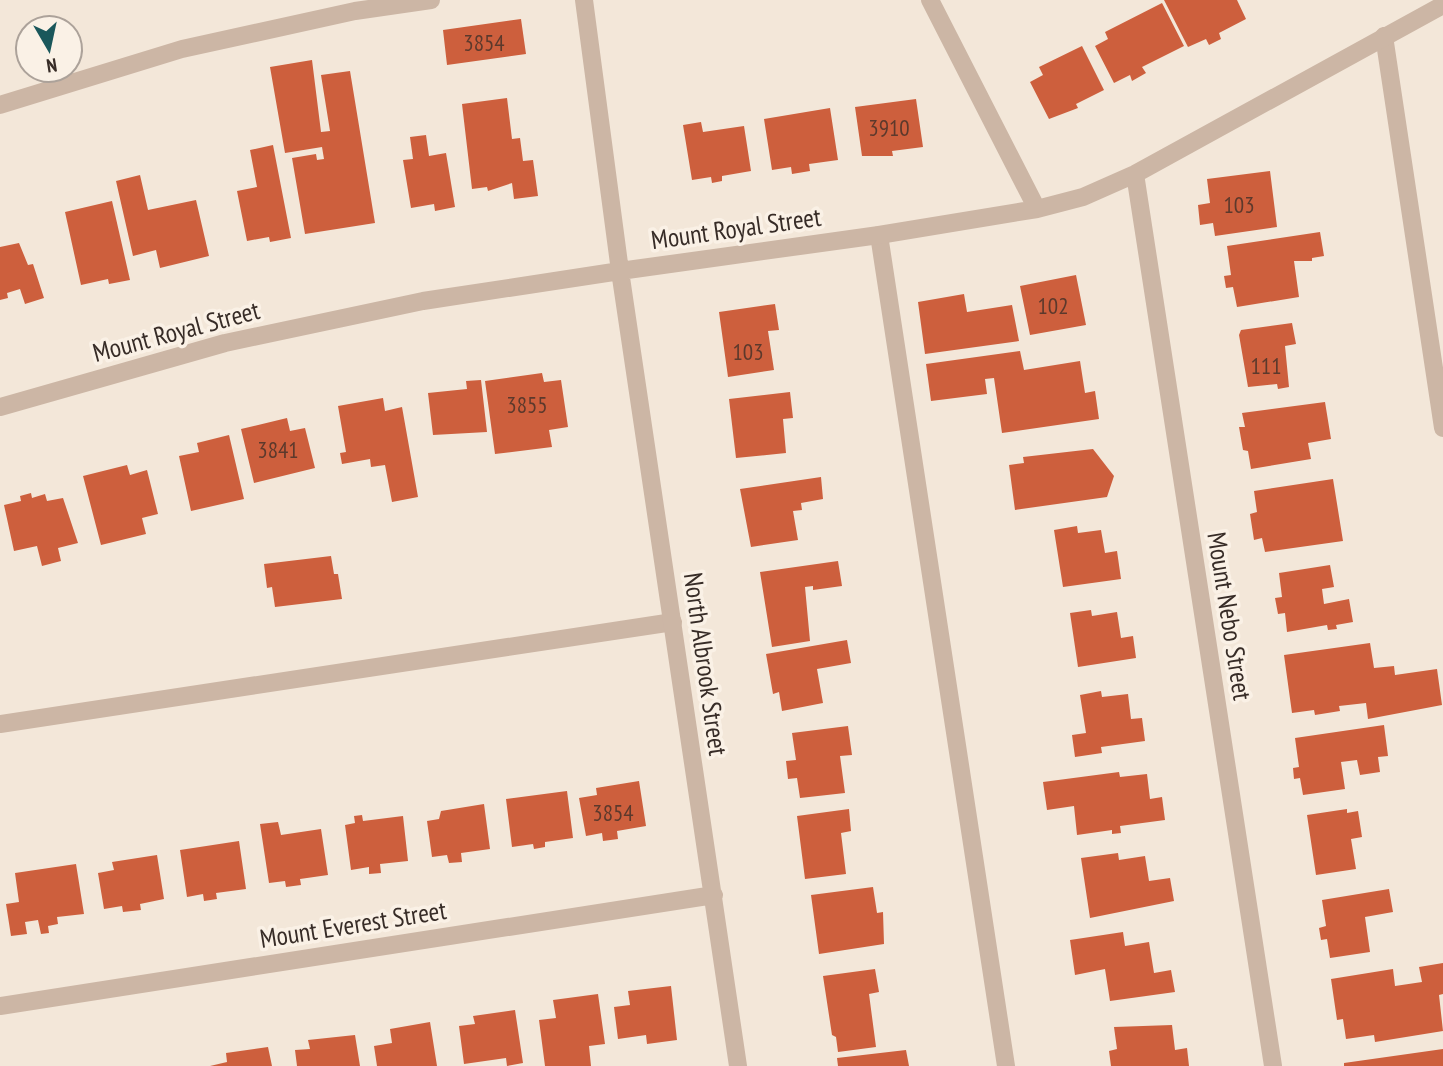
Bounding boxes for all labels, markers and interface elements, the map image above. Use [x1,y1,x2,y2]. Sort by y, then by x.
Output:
north arrow [14,14,84,84]
house number: 3854 [463,28,505,57]
text: N [45,53,59,78]
house number: 3910 [868,113,910,142]
house number: 103 [1223,190,1255,219]
street label: Mount Royal Street [649,200,823,256]
house number: 102 [1037,291,1069,320]
street label: Mount Royal Street [89,293,263,369]
house number: 103 [732,337,764,366]
house number: 111 [1250,351,1282,380]
house number: 3855 [506,390,548,419]
house number: 3841 [257,435,299,464]
street label: Mount Nebo Street [1200,530,1260,702]
street label: North Albrook Street [677,570,735,758]
house number: 3854 [592,798,634,827]
street label: Mount Everest Street [257,893,449,955]

